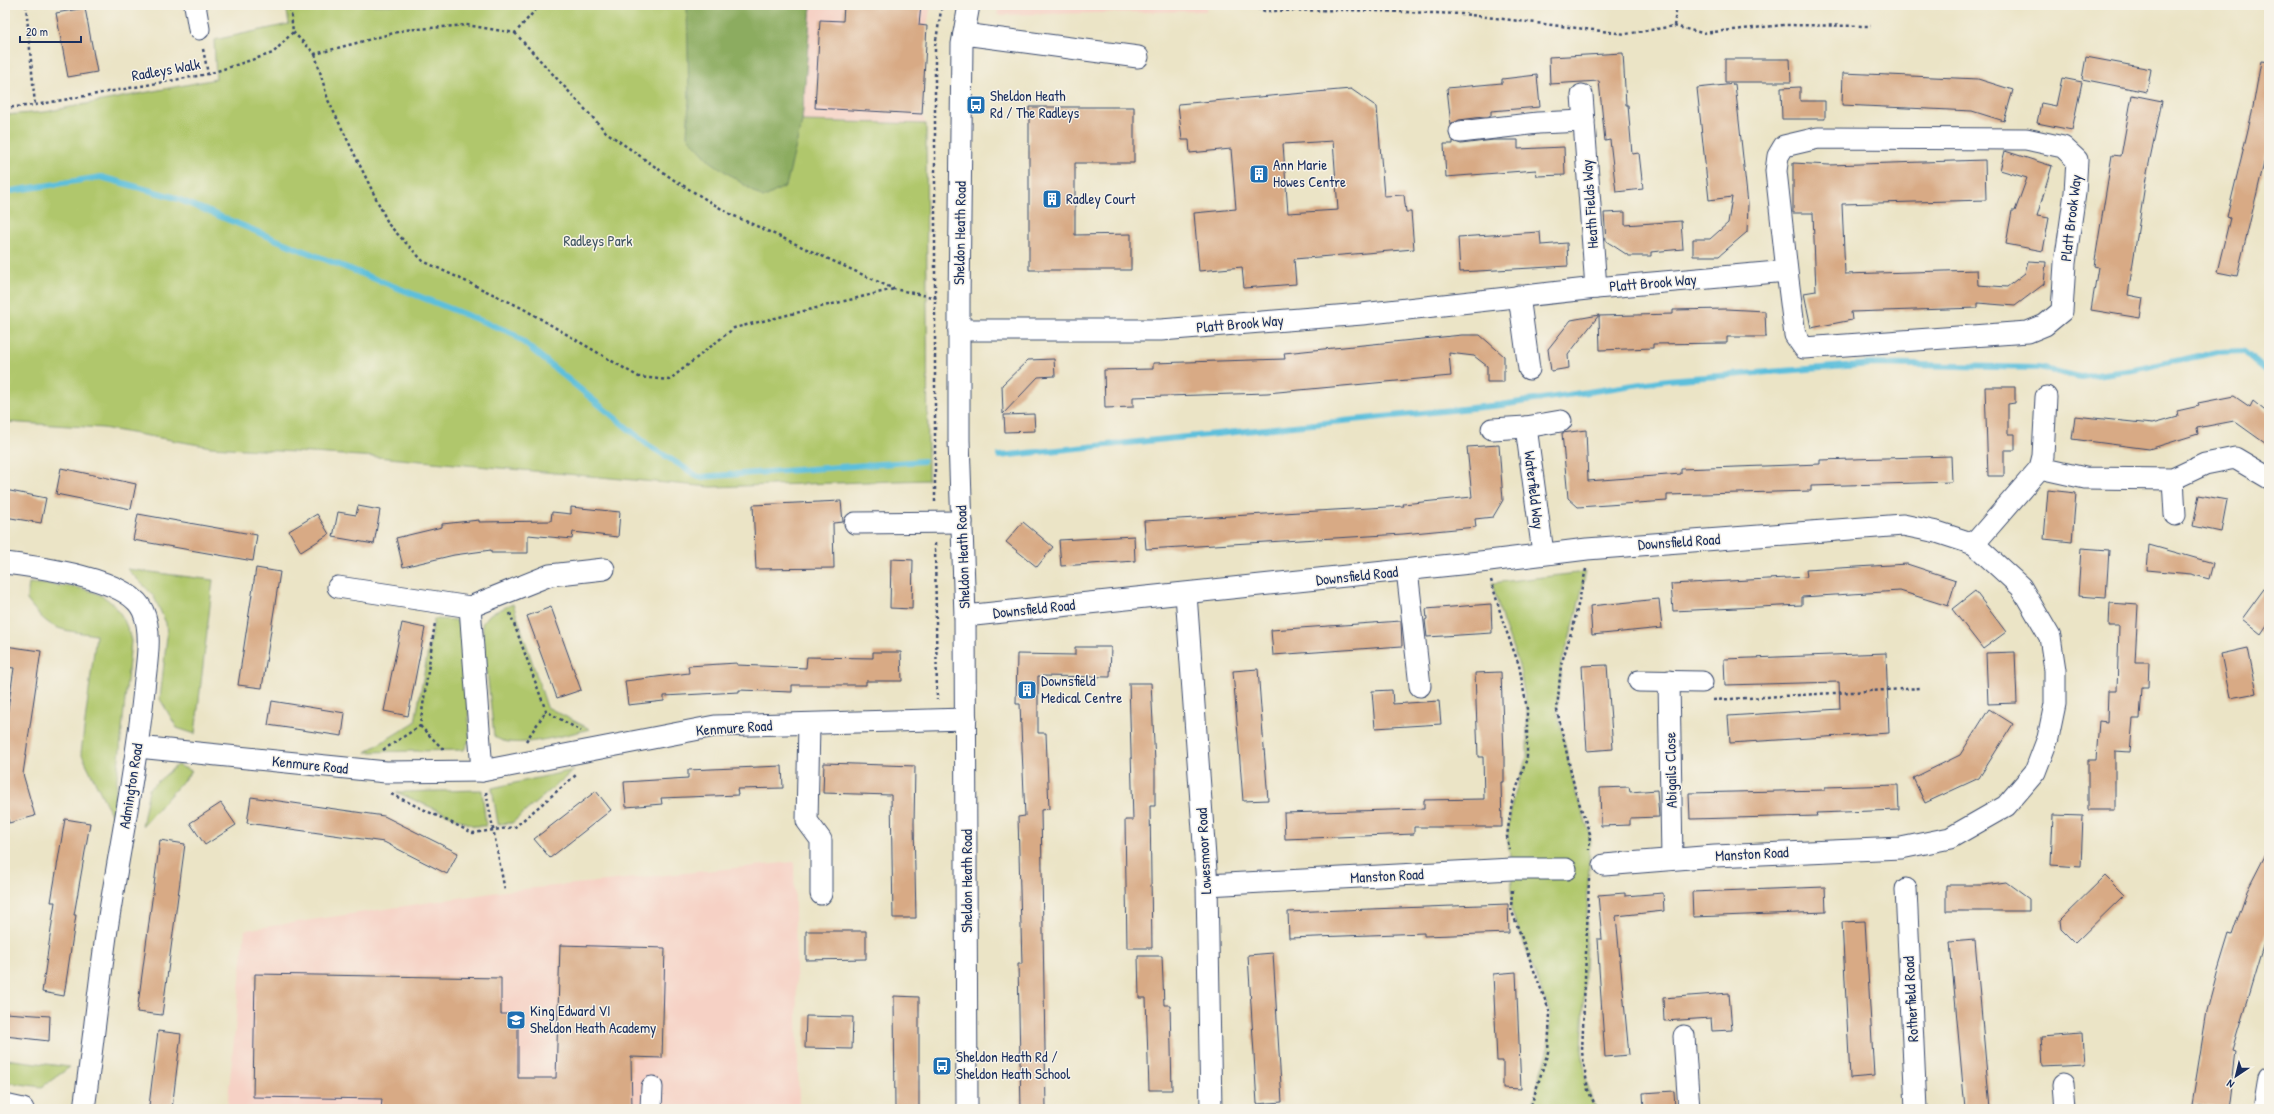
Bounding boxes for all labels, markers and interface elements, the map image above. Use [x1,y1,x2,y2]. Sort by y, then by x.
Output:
scale bar [20,18,81,44]
text: 20 m [26,23,48,40]
street label: Radleys Walk [130,53,202,86]
place label: Sheldon Heath Rd / The Radleys [990,85,1079,123]
bus stop icon: Sheldon Heath Rd / The Radleys [965,94,987,116]
place label: Ann Marie Howes Centre [1273,154,1346,192]
street label: Heath Fields Way [1576,159,1603,249]
building icon: Ann Marie Howes Centre [1248,163,1270,185]
street label: Platt Brook Way [2055,173,2086,263]
street label: Sheldon Heath Road [948,181,971,285]
building icon: Radley Court [1041,188,1063,210]
place label: Radley Court [1066,188,1136,209]
park label: Radleys Park [563,230,633,251]
street label: Platt Brook Way [1608,268,1697,297]
street label: Platt Brook Way [1195,309,1284,338]
street label: Waterfield Way [1519,450,1550,530]
street label: Sheldon Heath Road [950,505,975,609]
street label: Downsfield Road [1637,528,1721,555]
street label: Downsfield Road [1315,561,1399,590]
street label: Downsfield Road [992,594,1076,623]
place label: Downsfield Medical Centre [1041,670,1122,708]
building icon: Downsfield Medical Centre [1016,679,1038,701]
street label: Kenmure Road [695,714,773,741]
street label: Abigails Close [1659,732,1682,808]
street label: Admington Road [113,742,148,830]
street label: Kenmure Road [271,750,349,779]
street label: Lowesmoor Road [1191,807,1216,895]
street label: Sheldon Heath Road [956,829,977,933]
street label: Manston Road [1715,841,1789,866]
street label: Manston Road [1350,863,1424,888]
street label: Rotherfield Road [1898,955,1923,1042]
place label: King Edward VI Sheldon Heath Academy [530,1000,656,1038]
school or university icon: King Edward VI Sheldon Heath Academy [505,1009,527,1031]
place label: Sheldon Heath Rd / Sheldon Heath School [956,1046,1070,1084]
bus stop icon: Sheldon Heath Rd / Sheldon Heath School [931,1055,953,1077]
north arrow [2216,1056,2256,1096]
text: N [2224,1077,2237,1092]

